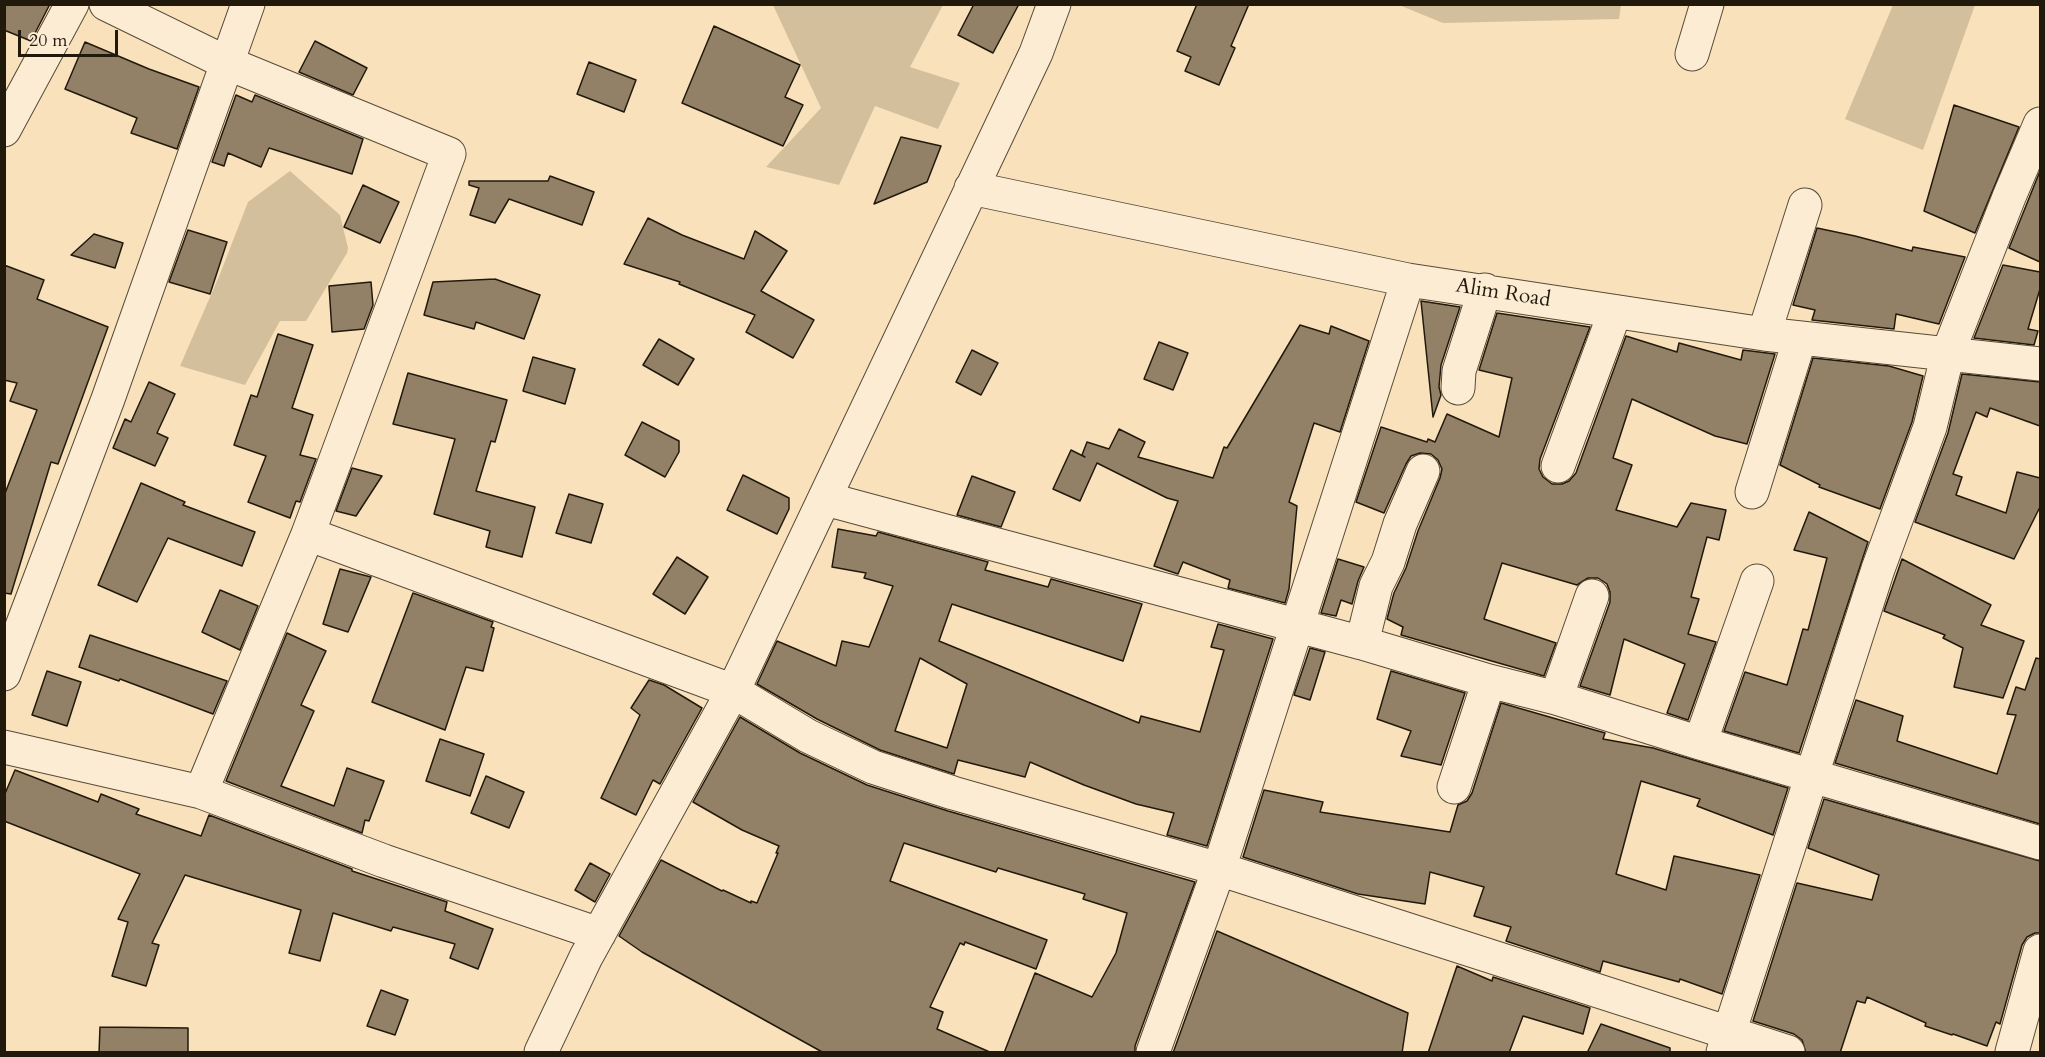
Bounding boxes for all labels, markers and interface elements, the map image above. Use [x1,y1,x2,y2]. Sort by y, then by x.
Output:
scale bar [21,18,122,56]
text: 20 m [29,28,68,53]
street label: Alim Road [1454,274,1552,314]

